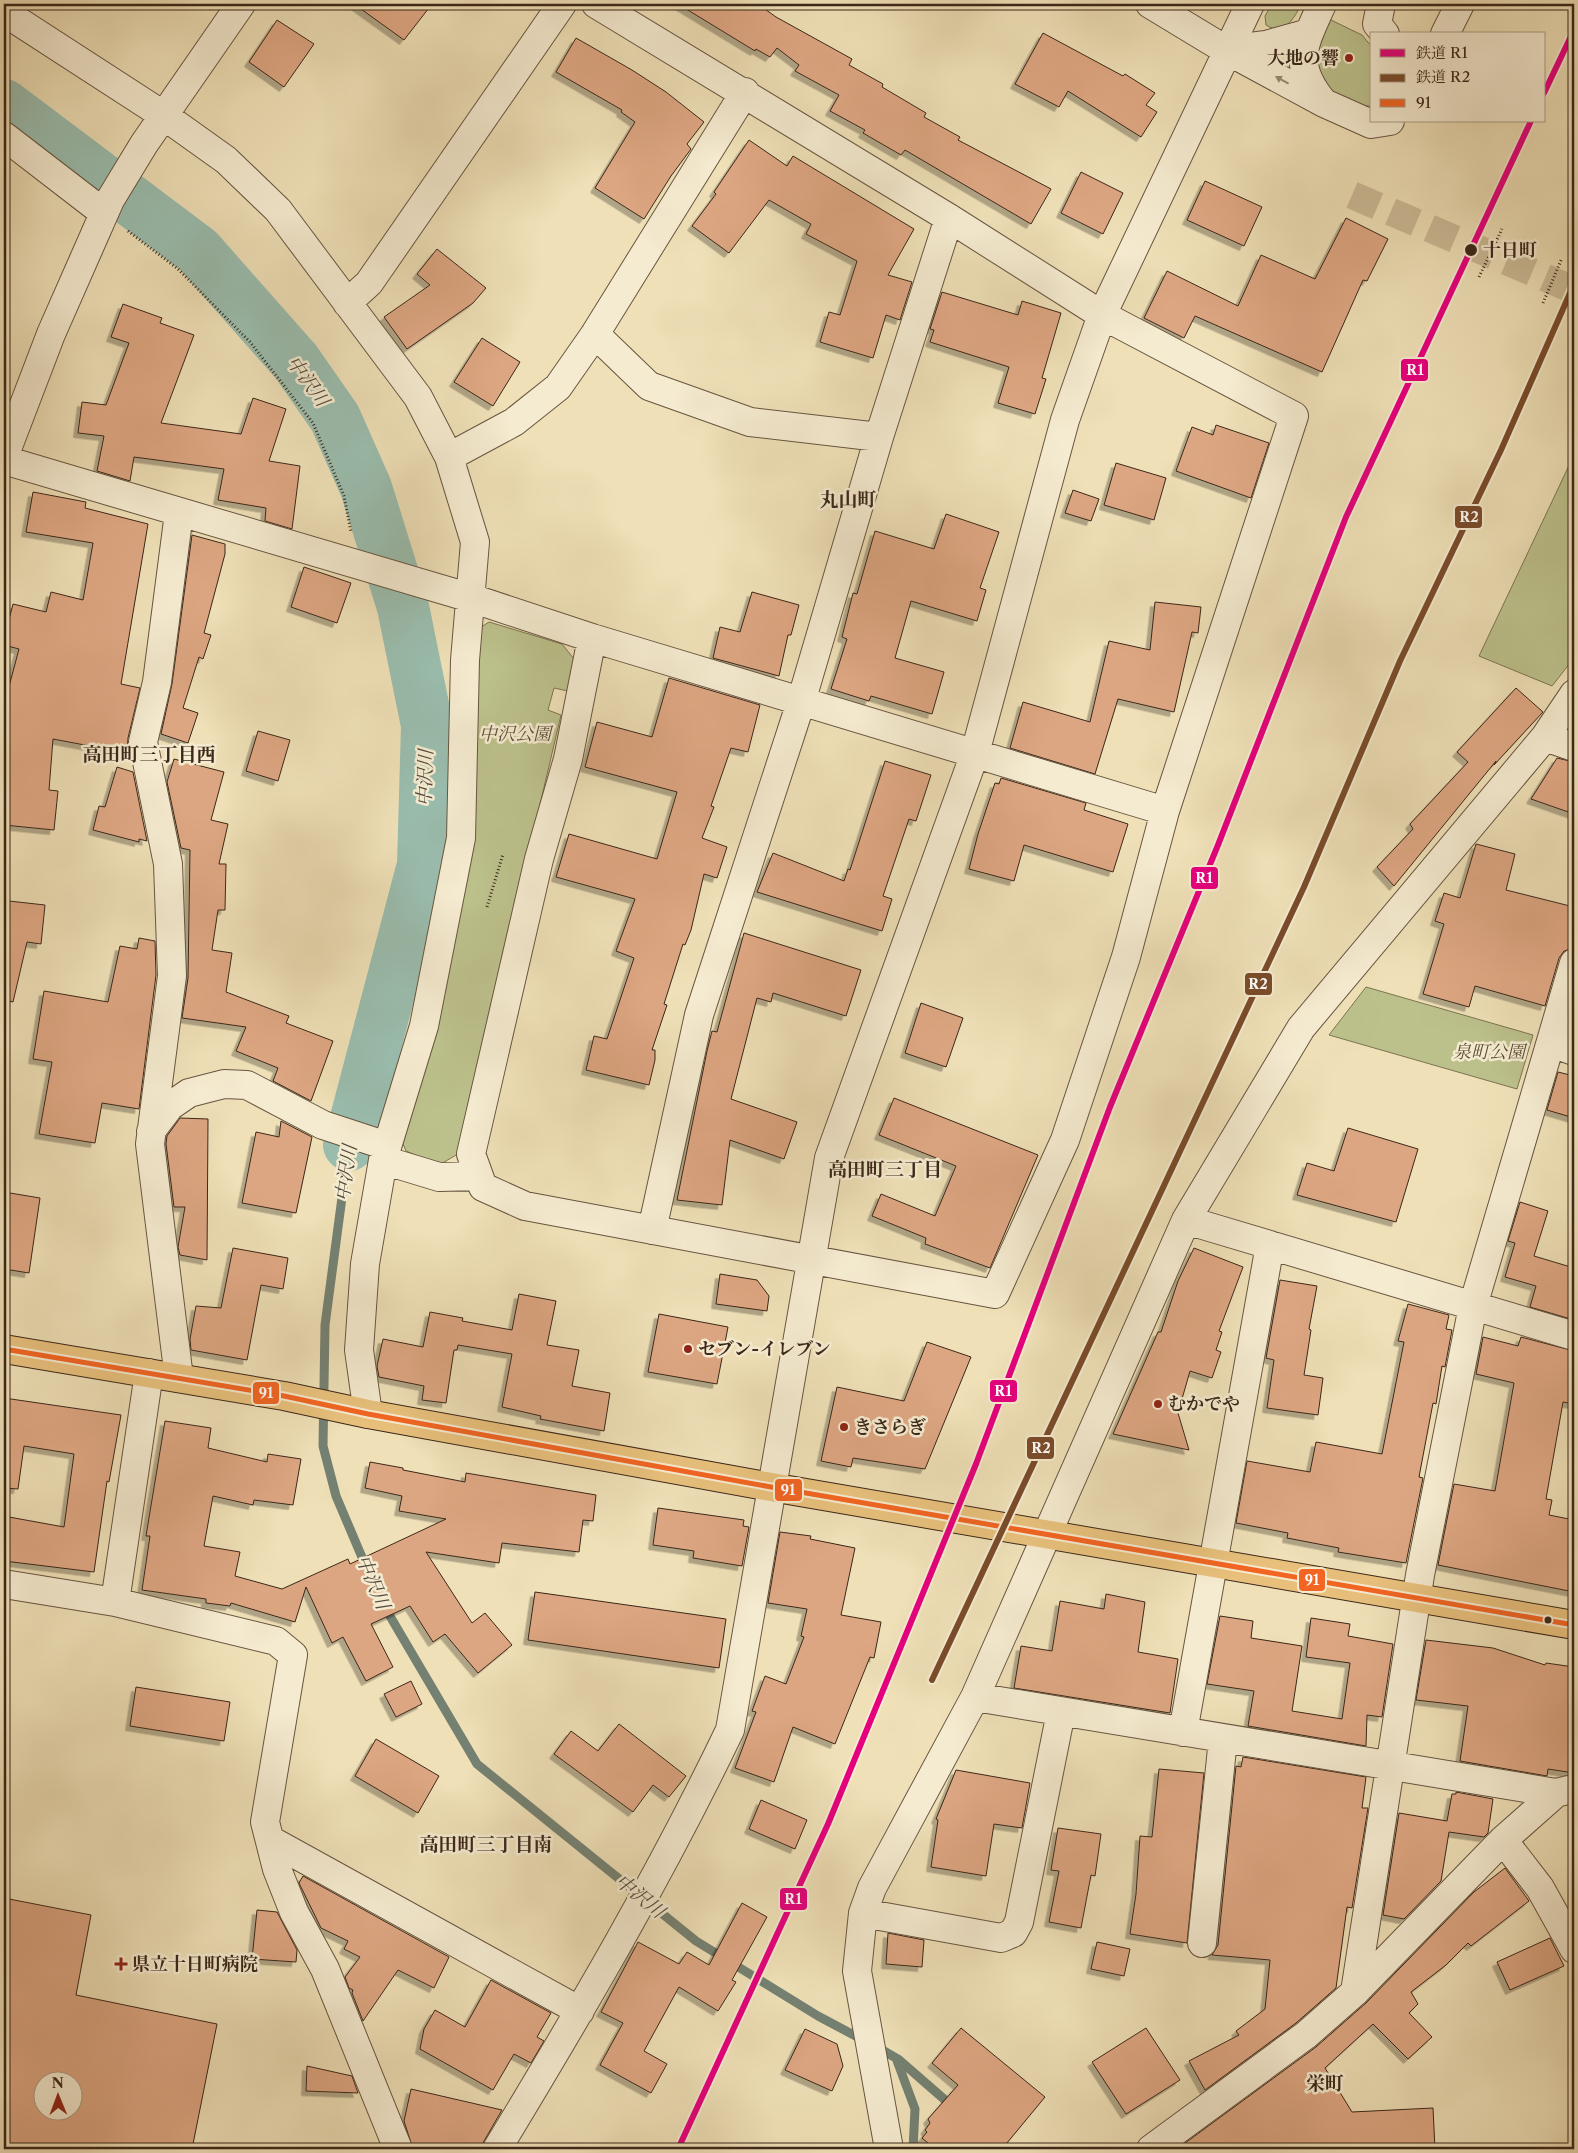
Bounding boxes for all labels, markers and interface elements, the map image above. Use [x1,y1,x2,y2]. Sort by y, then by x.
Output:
legend [1370,32,1546,122]
text: 鉄道 R1 [1416,43,1469,62]
place label: 大地の響 [1267,47,1339,69]
marker: 大地の響 [1343,52,1355,64]
text: 鉄道 R2 [1416,67,1470,86]
one-way arrow [1275,76,1288,85]
text: 91 [1416,93,1432,112]
place label: 十日町 [1483,239,1537,261]
marker: 十日町 [1463,242,1479,258]
water label: 中沢川 [282,351,335,412]
line badge: R1 [1400,358,1429,382]
text: R1 [1406,361,1424,379]
district label: 丸山町 [819,488,877,511]
line badge: R2 [1454,505,1483,529]
text: R2 [1459,508,1479,526]
park label: 中沢公園 [479,723,554,745]
district label: 高田町三丁目西 [82,743,216,766]
water label: 中沢川 [413,747,438,807]
line badge: R1 [1190,866,1219,890]
text: R1 [1195,869,1213,887]
line badge: R2 [1244,972,1273,996]
text: R2 [1248,975,1268,993]
park label: 泉町公園 [1453,1041,1528,1063]
water label: 中沢川 [331,1141,362,1203]
district label: 高田町三丁目 [828,1158,942,1181]
place label: セブン-イレブン [698,1338,831,1360]
marker: セブン-イレブン [682,1343,694,1355]
line badge: R1 [989,1379,1018,1403]
line badge: 91 [252,1381,280,1405]
text: R1 [994,1382,1012,1400]
text: 91 [259,1384,274,1402]
place label: むかでや [1168,1393,1240,1415]
marker: むかでや [1152,1398,1164,1410]
place label: きさらぎ [854,1416,926,1438]
marker: きさらぎ [838,1421,850,1433]
line badge: R2 [1026,1436,1055,1460]
text: R2 [1031,1439,1051,1457]
line badge: 91 [774,1478,803,1502]
text: 91 [781,1481,796,1499]
water label: 中沢川 [351,1551,396,1615]
line badge: 91 [1298,1568,1326,1592]
text: 91 [1305,1571,1320,1589]
unlabelled marker [1543,1615,1553,1625]
district label: 高田町三丁目南 [419,1833,553,1856]
water label: 中沢川 [611,1869,671,1924]
line badge: R1 [779,1887,808,1911]
text: R1 [784,1890,802,1908]
place label: 県立十日町病院 [132,1953,258,1975]
marker: 県立十日町病院 [114,1957,128,1971]
north arrow [32,2070,82,2120]
district label: 栄町 [1306,2072,1344,2095]
text: N [52,2074,64,2092]

